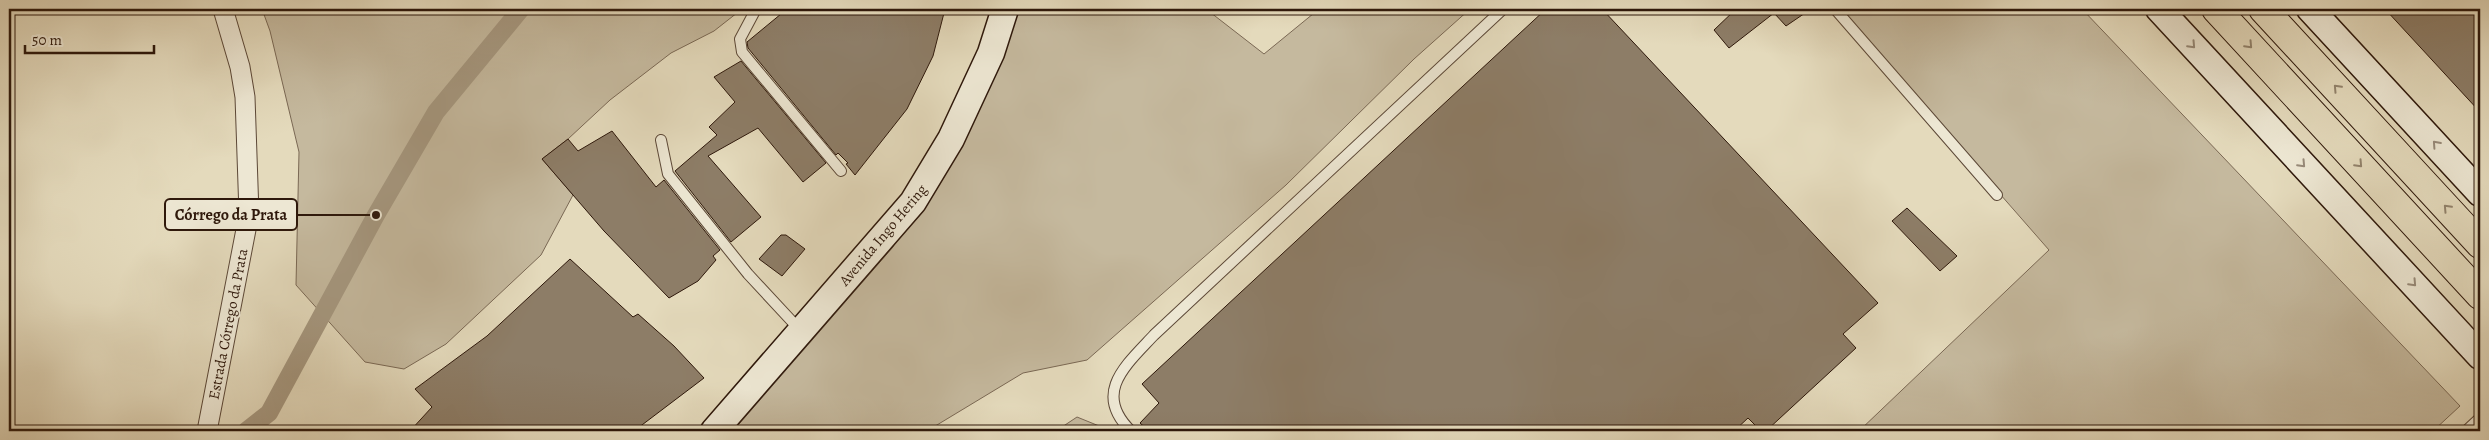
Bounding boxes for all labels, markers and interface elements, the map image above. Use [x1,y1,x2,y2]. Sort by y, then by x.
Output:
scale bar [25,22,154,54]
text: 50 m [32,30,62,50]
one-way arrow [2186,39,2195,48]
one-way arrow [2244,39,2253,48]
one-way arrow [2334,85,2343,94]
one-way arrow [2432,141,2441,150]
one-way arrow [2296,158,2305,167]
one-way arrow [2354,159,2363,168]
street label: Avenida Ingo Hering [834,180,932,291]
callout: Córrego da Prata [165,199,297,230]
text: Córrego da Prata [175,204,288,226]
one-way arrow [2444,204,2453,213]
street label: Estrada Córrego da Prata [204,247,252,401]
one-way arrow [2407,277,2416,286]

